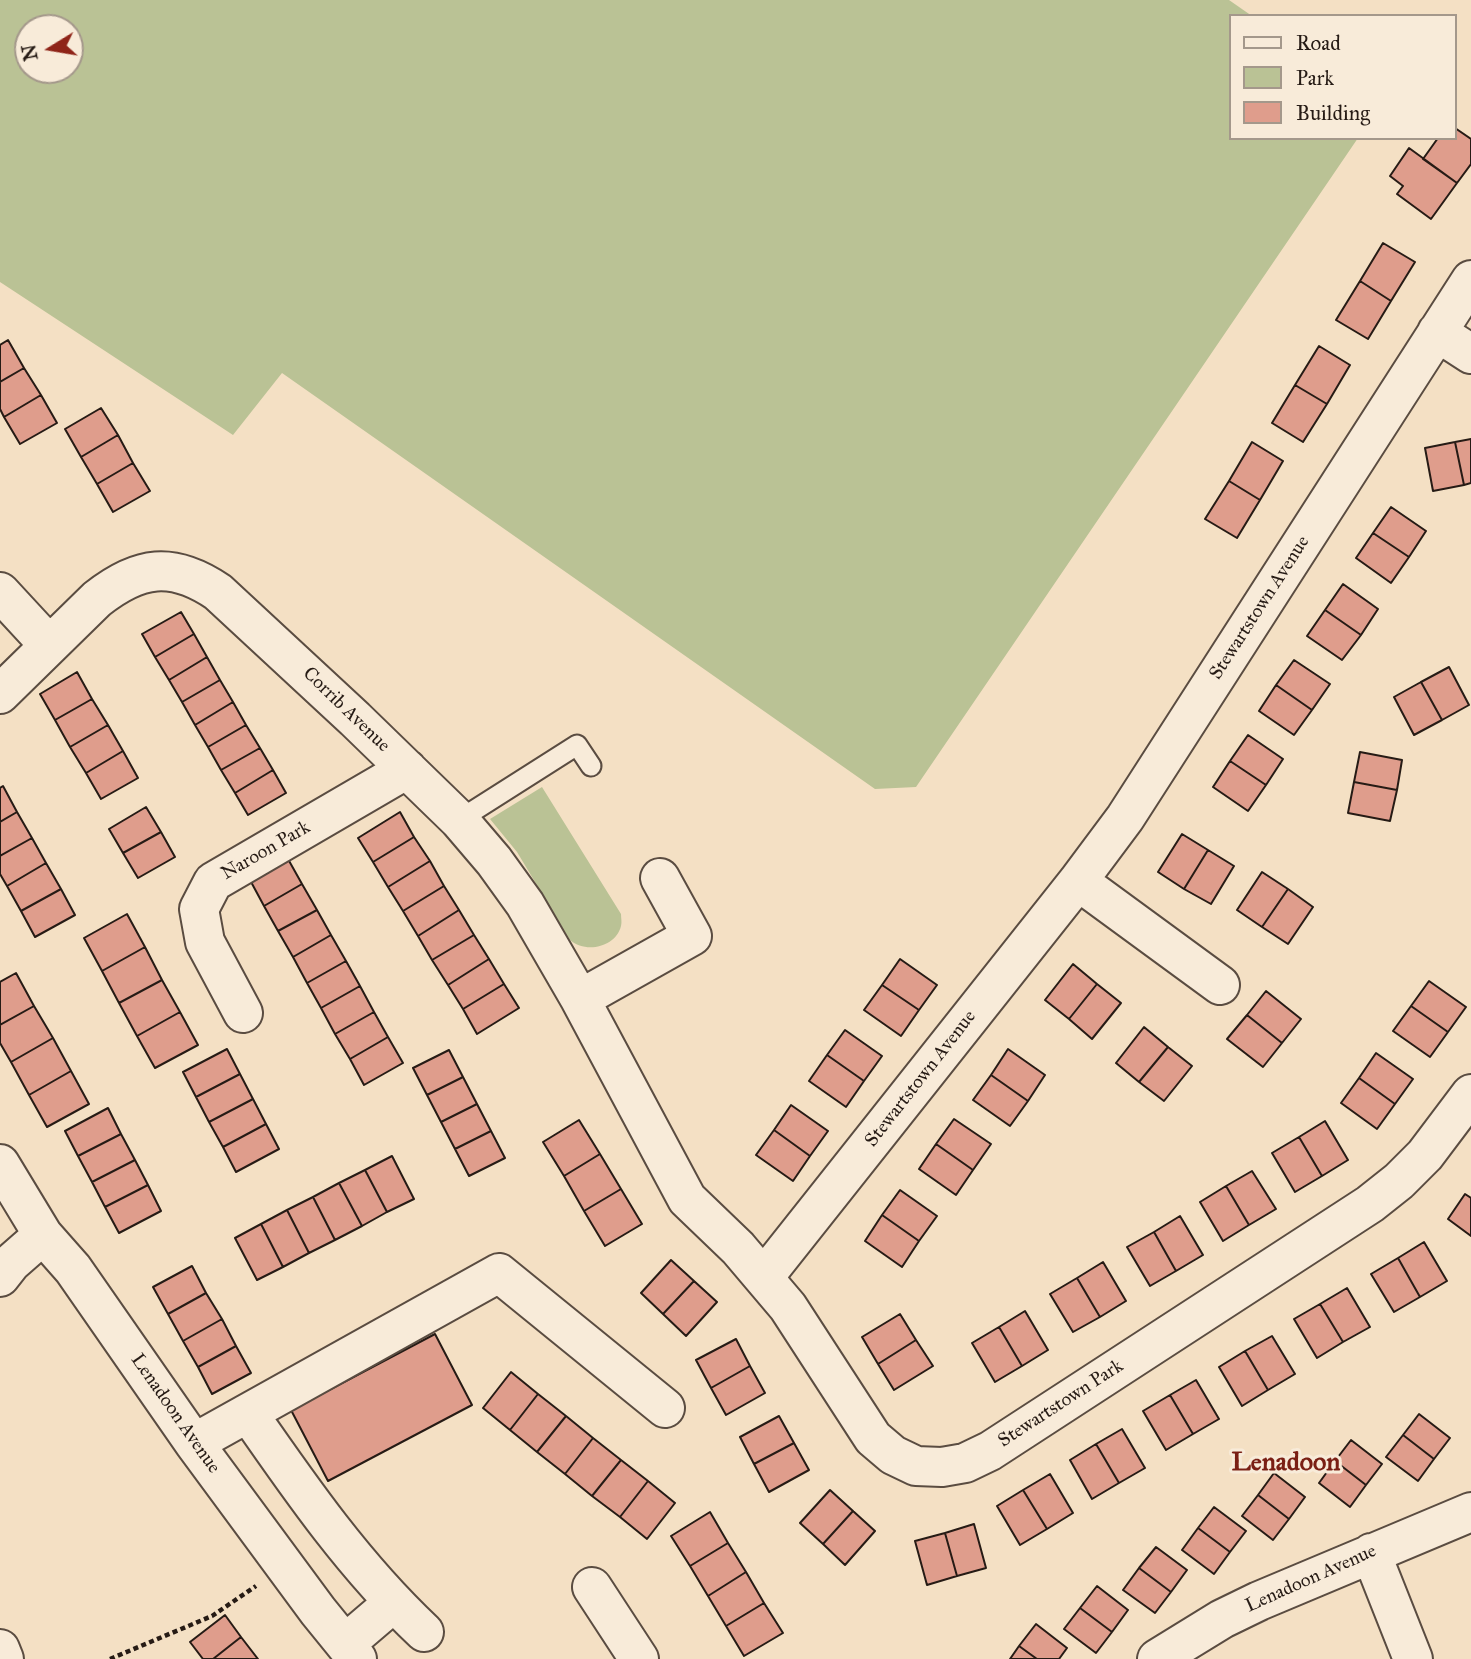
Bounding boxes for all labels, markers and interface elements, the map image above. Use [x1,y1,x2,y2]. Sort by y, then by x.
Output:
north arrow [14,14,84,84]
legend [1230,14,1457,140]
text: Road [1296,30,1341,56]
text: N [17,43,43,63]
text: Park [1296,65,1334,91]
text: Building [1296,100,1370,126]
street label: Stewartstown Avenue [1205,532,1315,684]
street label: Corrib Avenue [298,663,394,757]
street label: Naroon Park [217,816,315,886]
street label: Stewartstown Avenue [861,1006,981,1152]
street label: Lenadoon Avenue [125,1350,225,1478]
street label: Stewartstown Park [994,1355,1128,1453]
district label: Lenadoon [1232,1448,1340,1480]
street label: Lenadoon Avenue [1242,1540,1380,1618]

